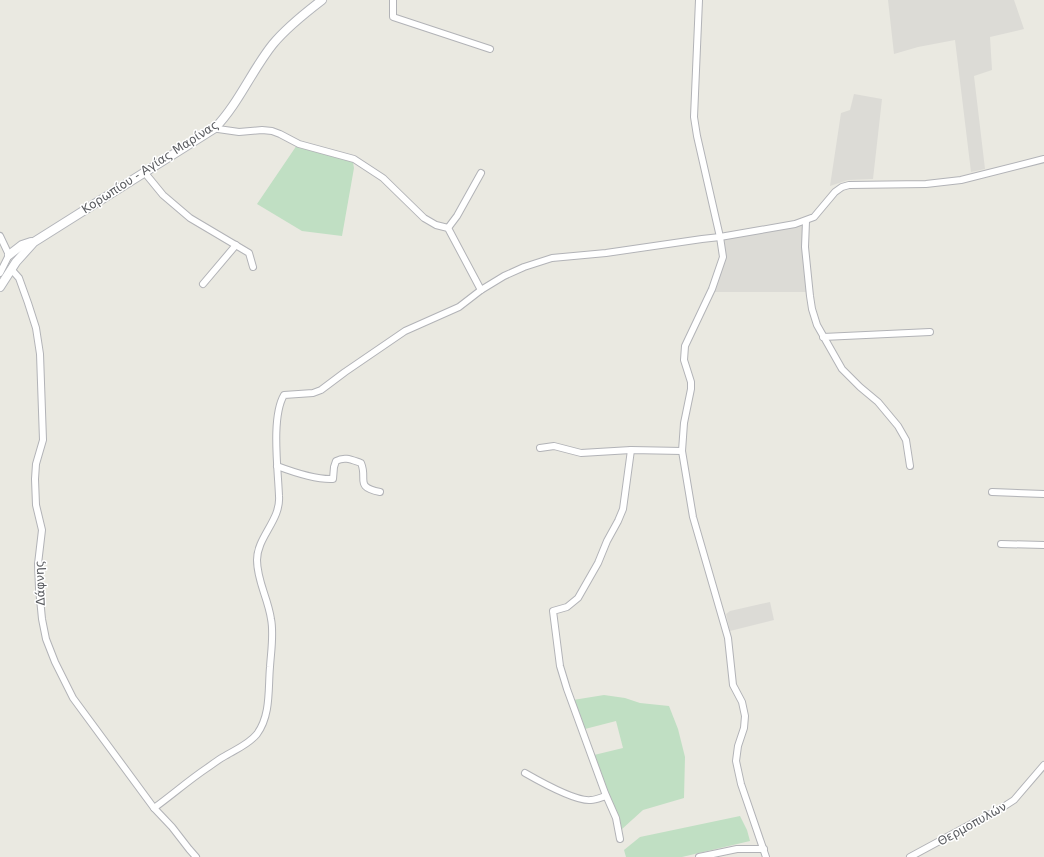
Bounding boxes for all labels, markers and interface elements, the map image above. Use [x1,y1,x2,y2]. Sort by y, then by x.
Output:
street label: Κορωπίου - Αγίας Μαρίνας [79,118,221,216]
street label: Δάφνης [32,560,48,606]
street label: Θερμοπυλών [935,799,1009,849]

